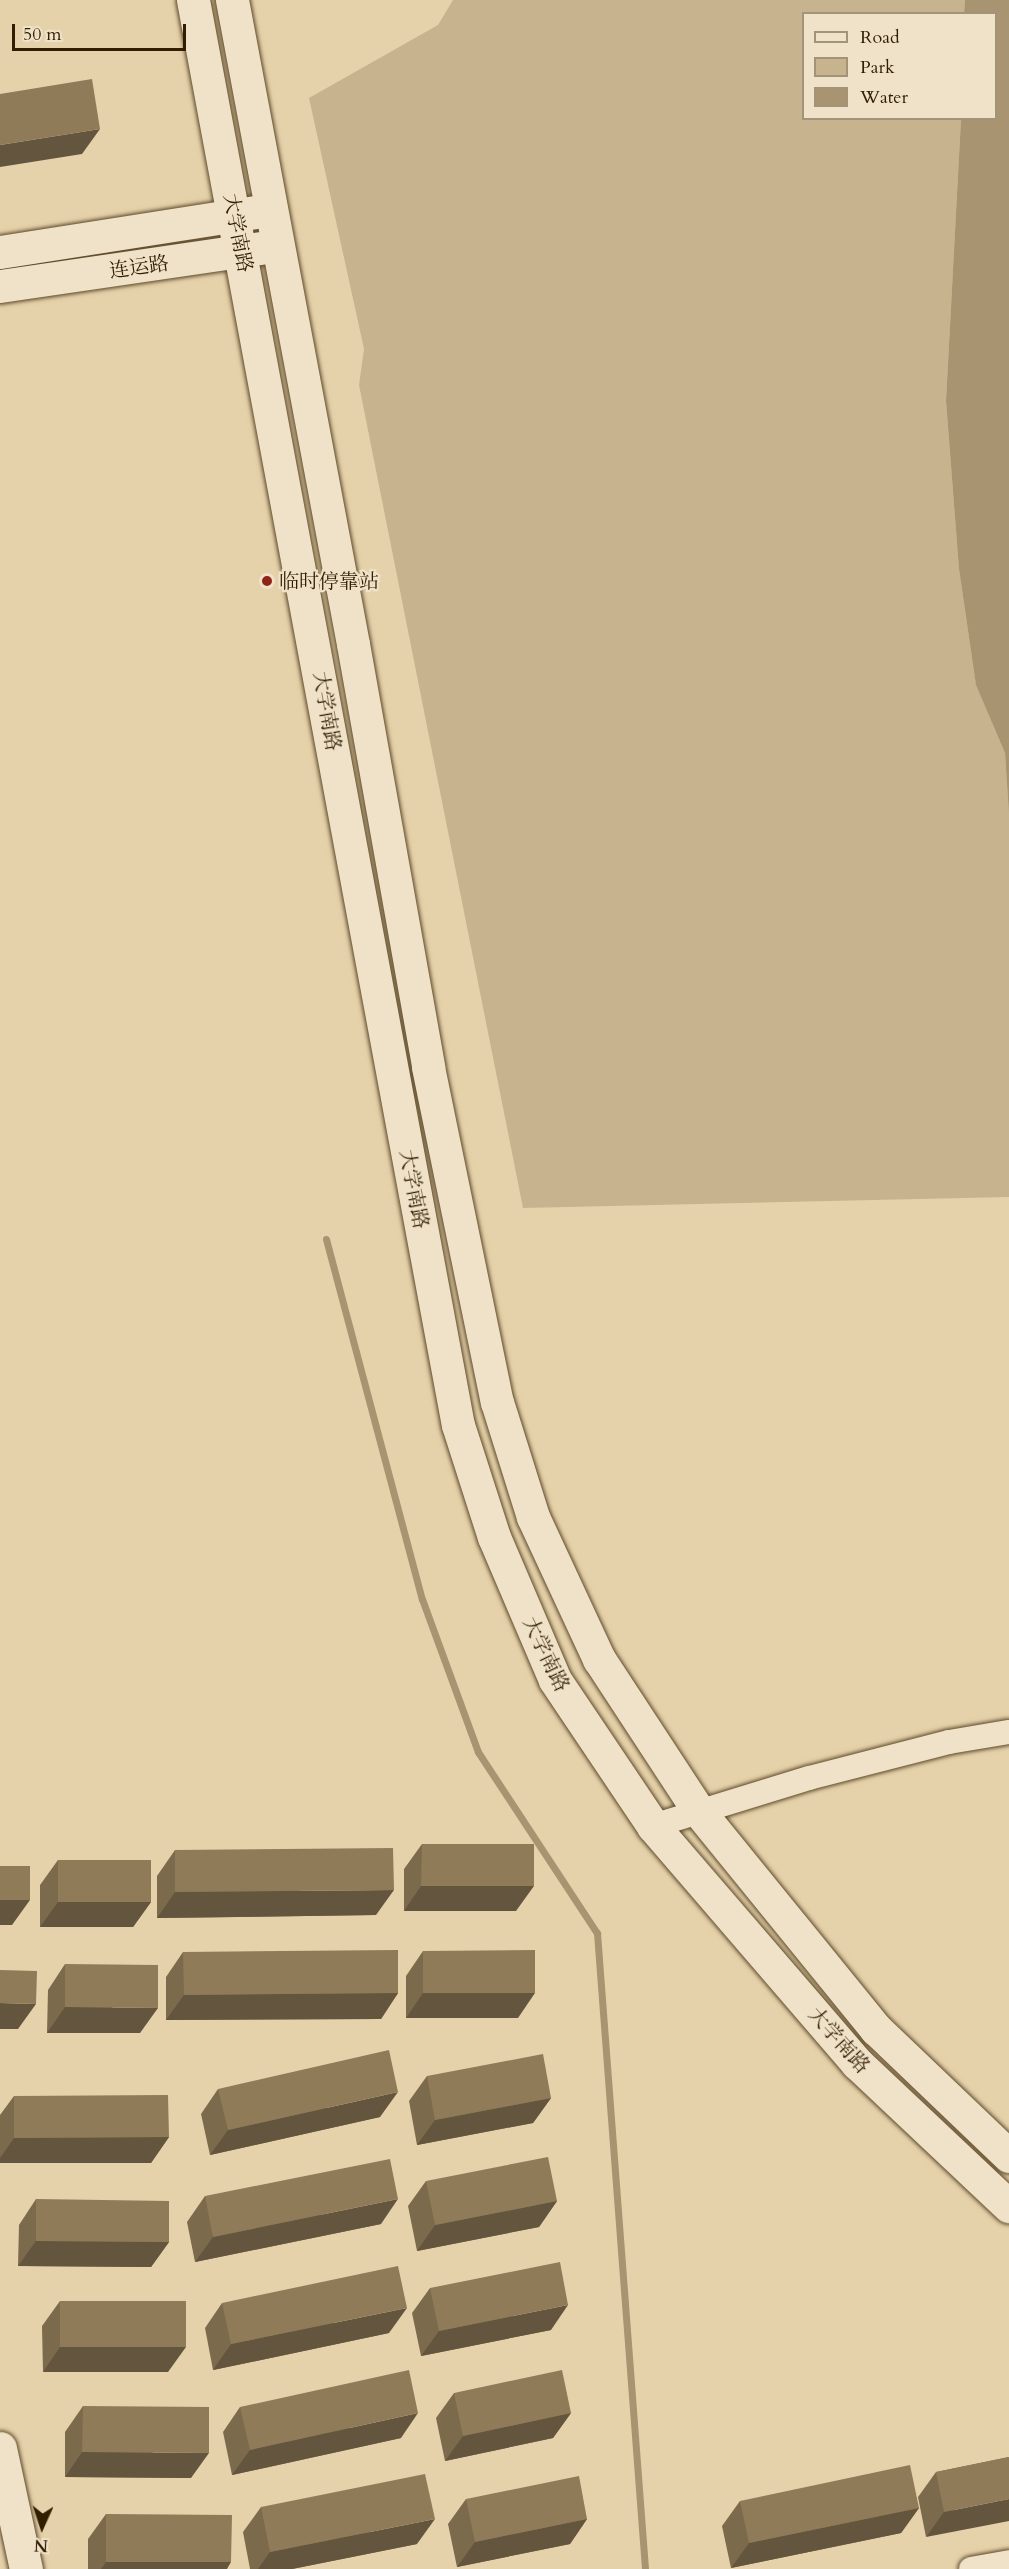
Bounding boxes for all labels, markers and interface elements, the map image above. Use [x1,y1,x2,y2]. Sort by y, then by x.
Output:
scale bar [15,12,189,50]
legend [802,12,997,120]
text: 50 m [23,22,62,47]
text: Road [860,25,900,50]
text: Park [860,55,895,80]
text: Water [860,85,908,110]
street label: 大学南路 [219,191,257,275]
street label: 连运路 [108,251,170,283]
place label: 临时停靠站 [279,569,379,593]
marker: 临时停靠站 [260,574,274,588]
street label: 大学南路 [308,670,346,752]
street label: 大学南路 [395,1147,433,1231]
street label: 大学南路 [518,1613,574,1695]
street label: 大学南路 [803,2002,875,2078]
north arrow [12,2497,72,2557]
text: N [34,2534,49,2556]

